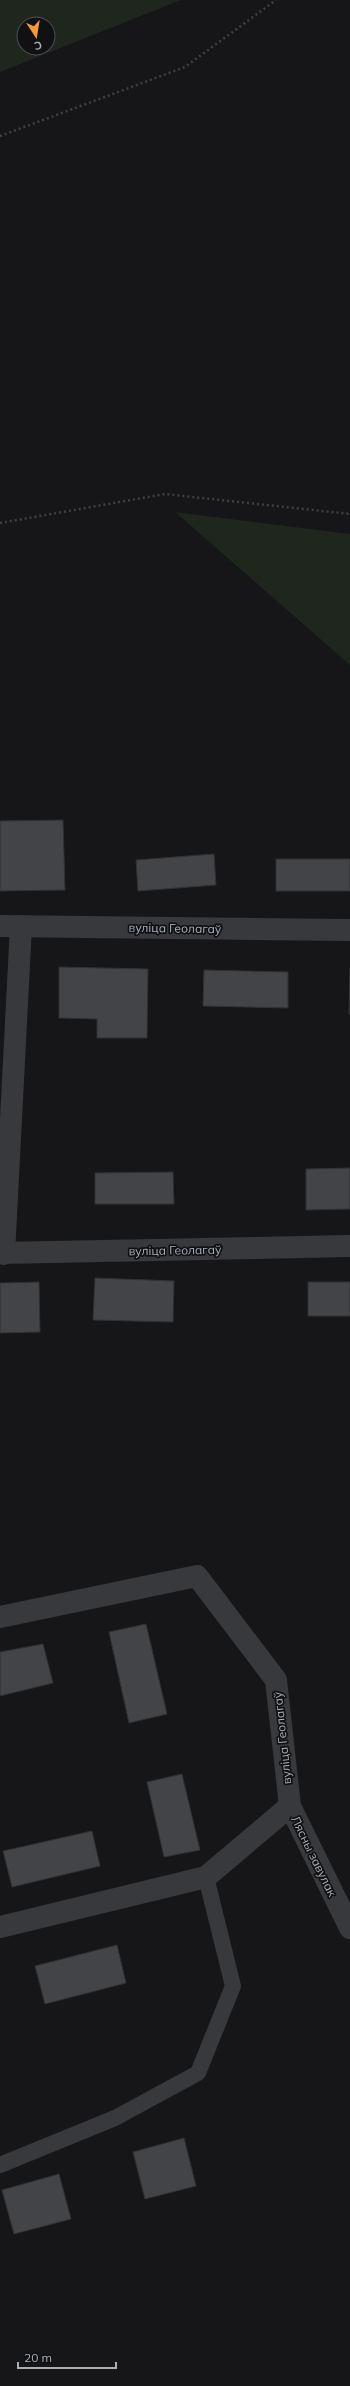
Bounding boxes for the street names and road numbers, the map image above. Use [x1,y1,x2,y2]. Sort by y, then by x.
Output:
street label: вуліца Геолагаў [128,920,222,936]
street label: вуліца Геолагаў [128,1242,222,1258]
street label: вуліца Геолагаў [270,1691,294,1785]
street label: Лясны завулак [288,1813,340,1899]

